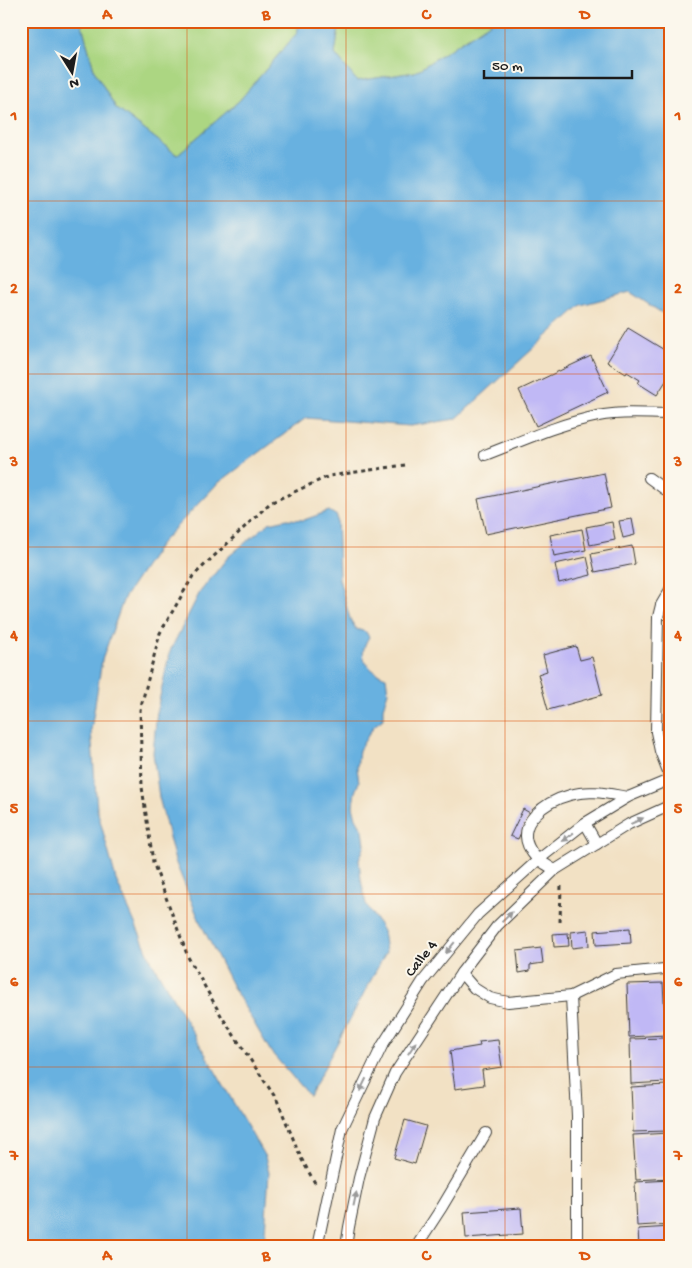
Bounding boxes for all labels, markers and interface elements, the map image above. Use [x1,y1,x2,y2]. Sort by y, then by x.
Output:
text: A [101,7,113,26]
text: B [261,7,271,26]
text: C [421,7,432,26]
text: D [578,7,591,26]
north arrow [48,48,98,98]
scale bar [484,48,632,80]
text: 50 m [492,58,523,76]
text: N [68,73,80,92]
text: 1 [10,108,17,127]
text: 1 [674,108,681,127]
text: 2 [10,281,18,300]
text: 2 [674,281,682,300]
text: 3 [9,454,18,473]
text: 3 [673,454,682,473]
text: 4 [9,628,18,647]
text: 4 [673,628,682,647]
text: 5 [10,801,19,820]
text: 5 [674,801,683,820]
one-way arrow [630,816,644,824]
one-way arrow [561,832,574,842]
one-way arrow [501,911,513,923]
street label: Calle 4 [402,937,442,981]
one-way arrow [444,941,455,954]
text: 6 [10,974,19,993]
text: 6 [674,974,683,993]
one-way arrow [407,1041,416,1055]
one-way arrow [359,1078,367,1092]
text: 7 [9,1148,19,1167]
text: 7 [673,1148,683,1167]
one-way arrow [351,1190,359,1206]
text: A [101,1248,113,1267]
text: B [261,1248,271,1267]
text: C [421,1248,432,1267]
text: D [578,1248,591,1267]

